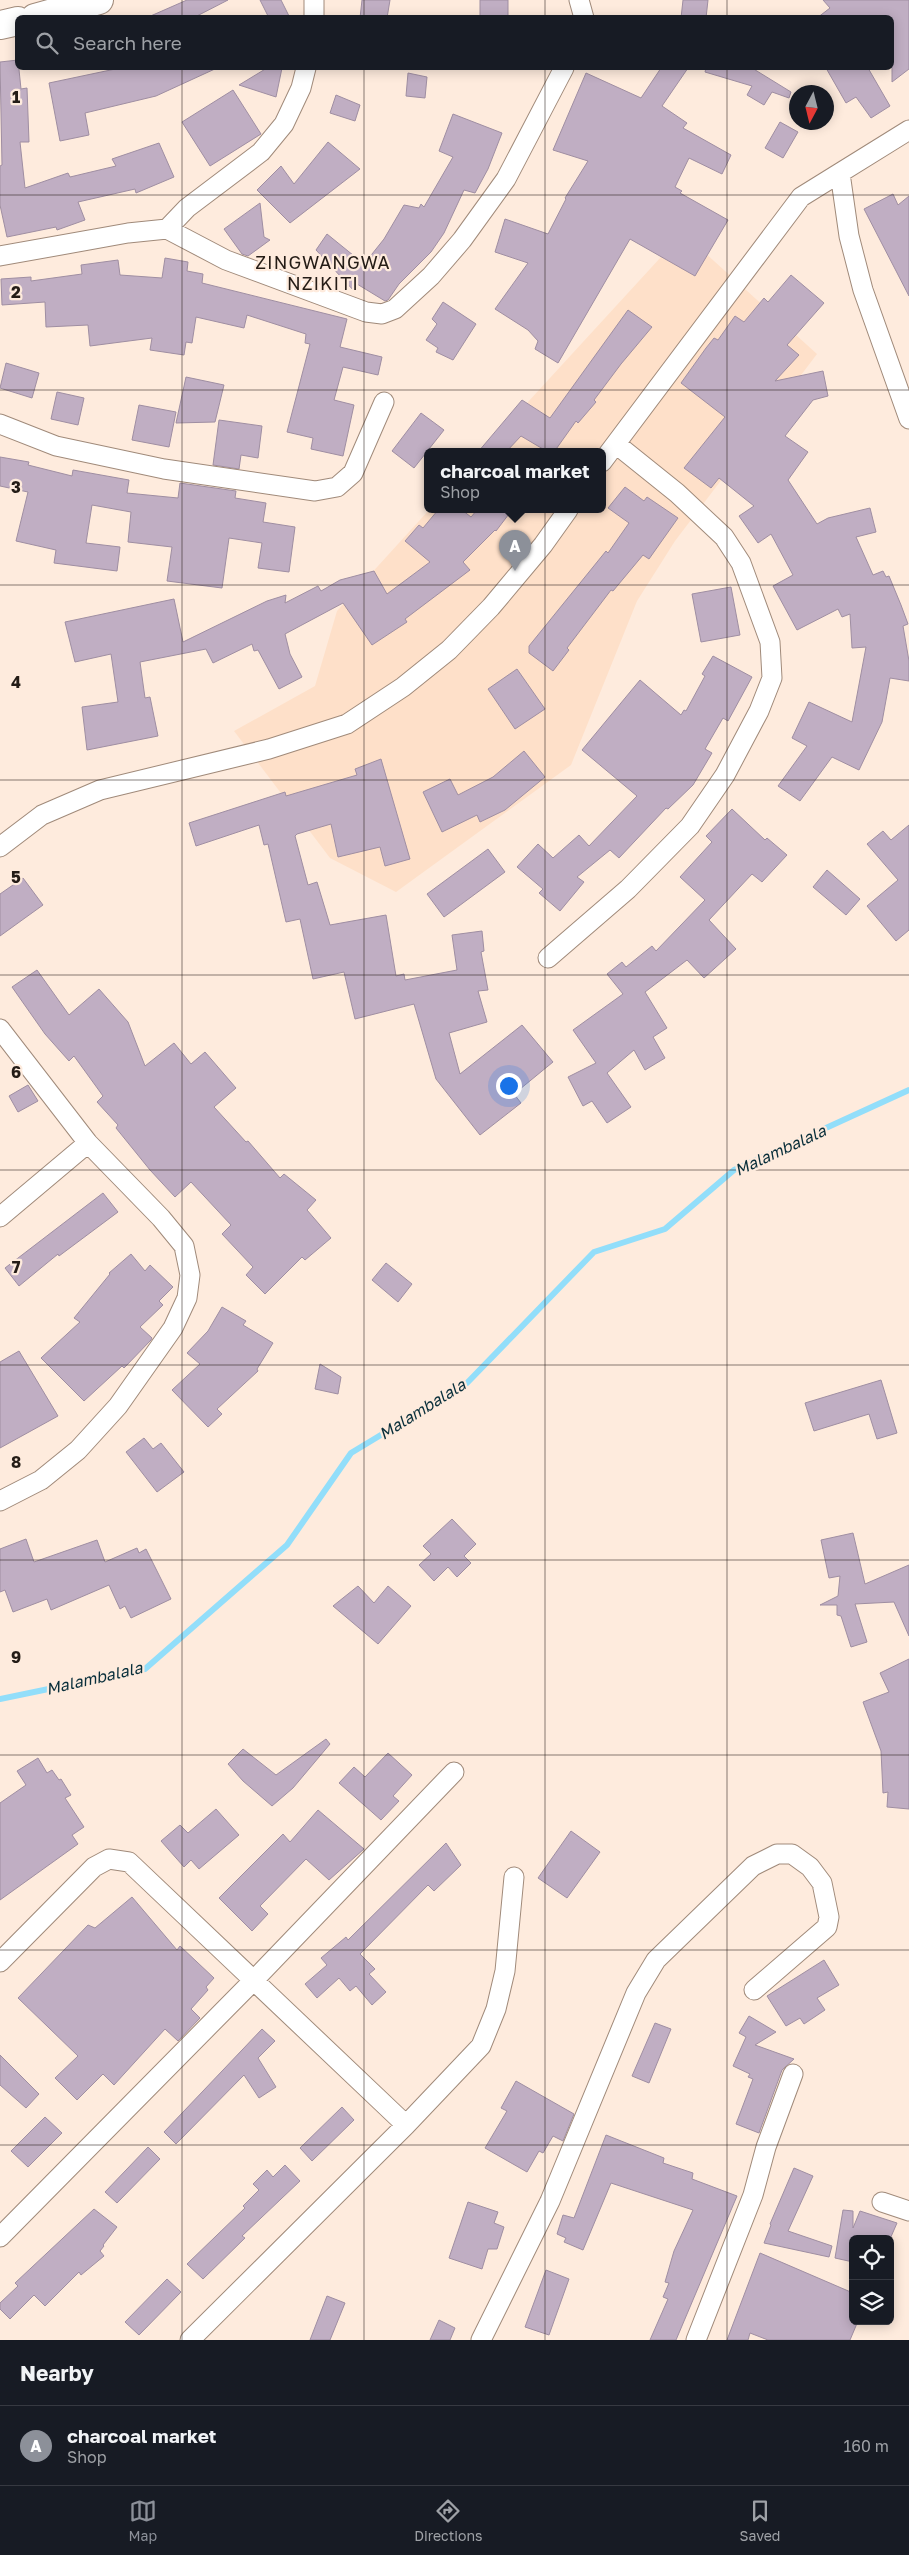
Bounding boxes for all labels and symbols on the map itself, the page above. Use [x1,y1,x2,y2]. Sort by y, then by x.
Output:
north arrow [789,85,834,130]
text: 1 [12,87,20,107]
district label: ZINGWANGWA NZIKITI [255,251,391,294]
text: 2 [11,282,21,302]
text: 3 [11,477,21,497]
pin: A [499,530,531,571]
text: 4 [11,672,21,692]
text: 5 [11,867,21,887]
text: 6 [11,1062,21,1082]
your location [496,1073,522,1099]
water label: Malambalala [731,1120,830,1180]
text: 7 [12,1257,21,1277]
water label: Malambalala [375,1374,470,1444]
text: 8 [11,1452,21,1472]
text: 9 [11,1647,21,1667]
water label: Malambalala [44,1657,145,1699]

